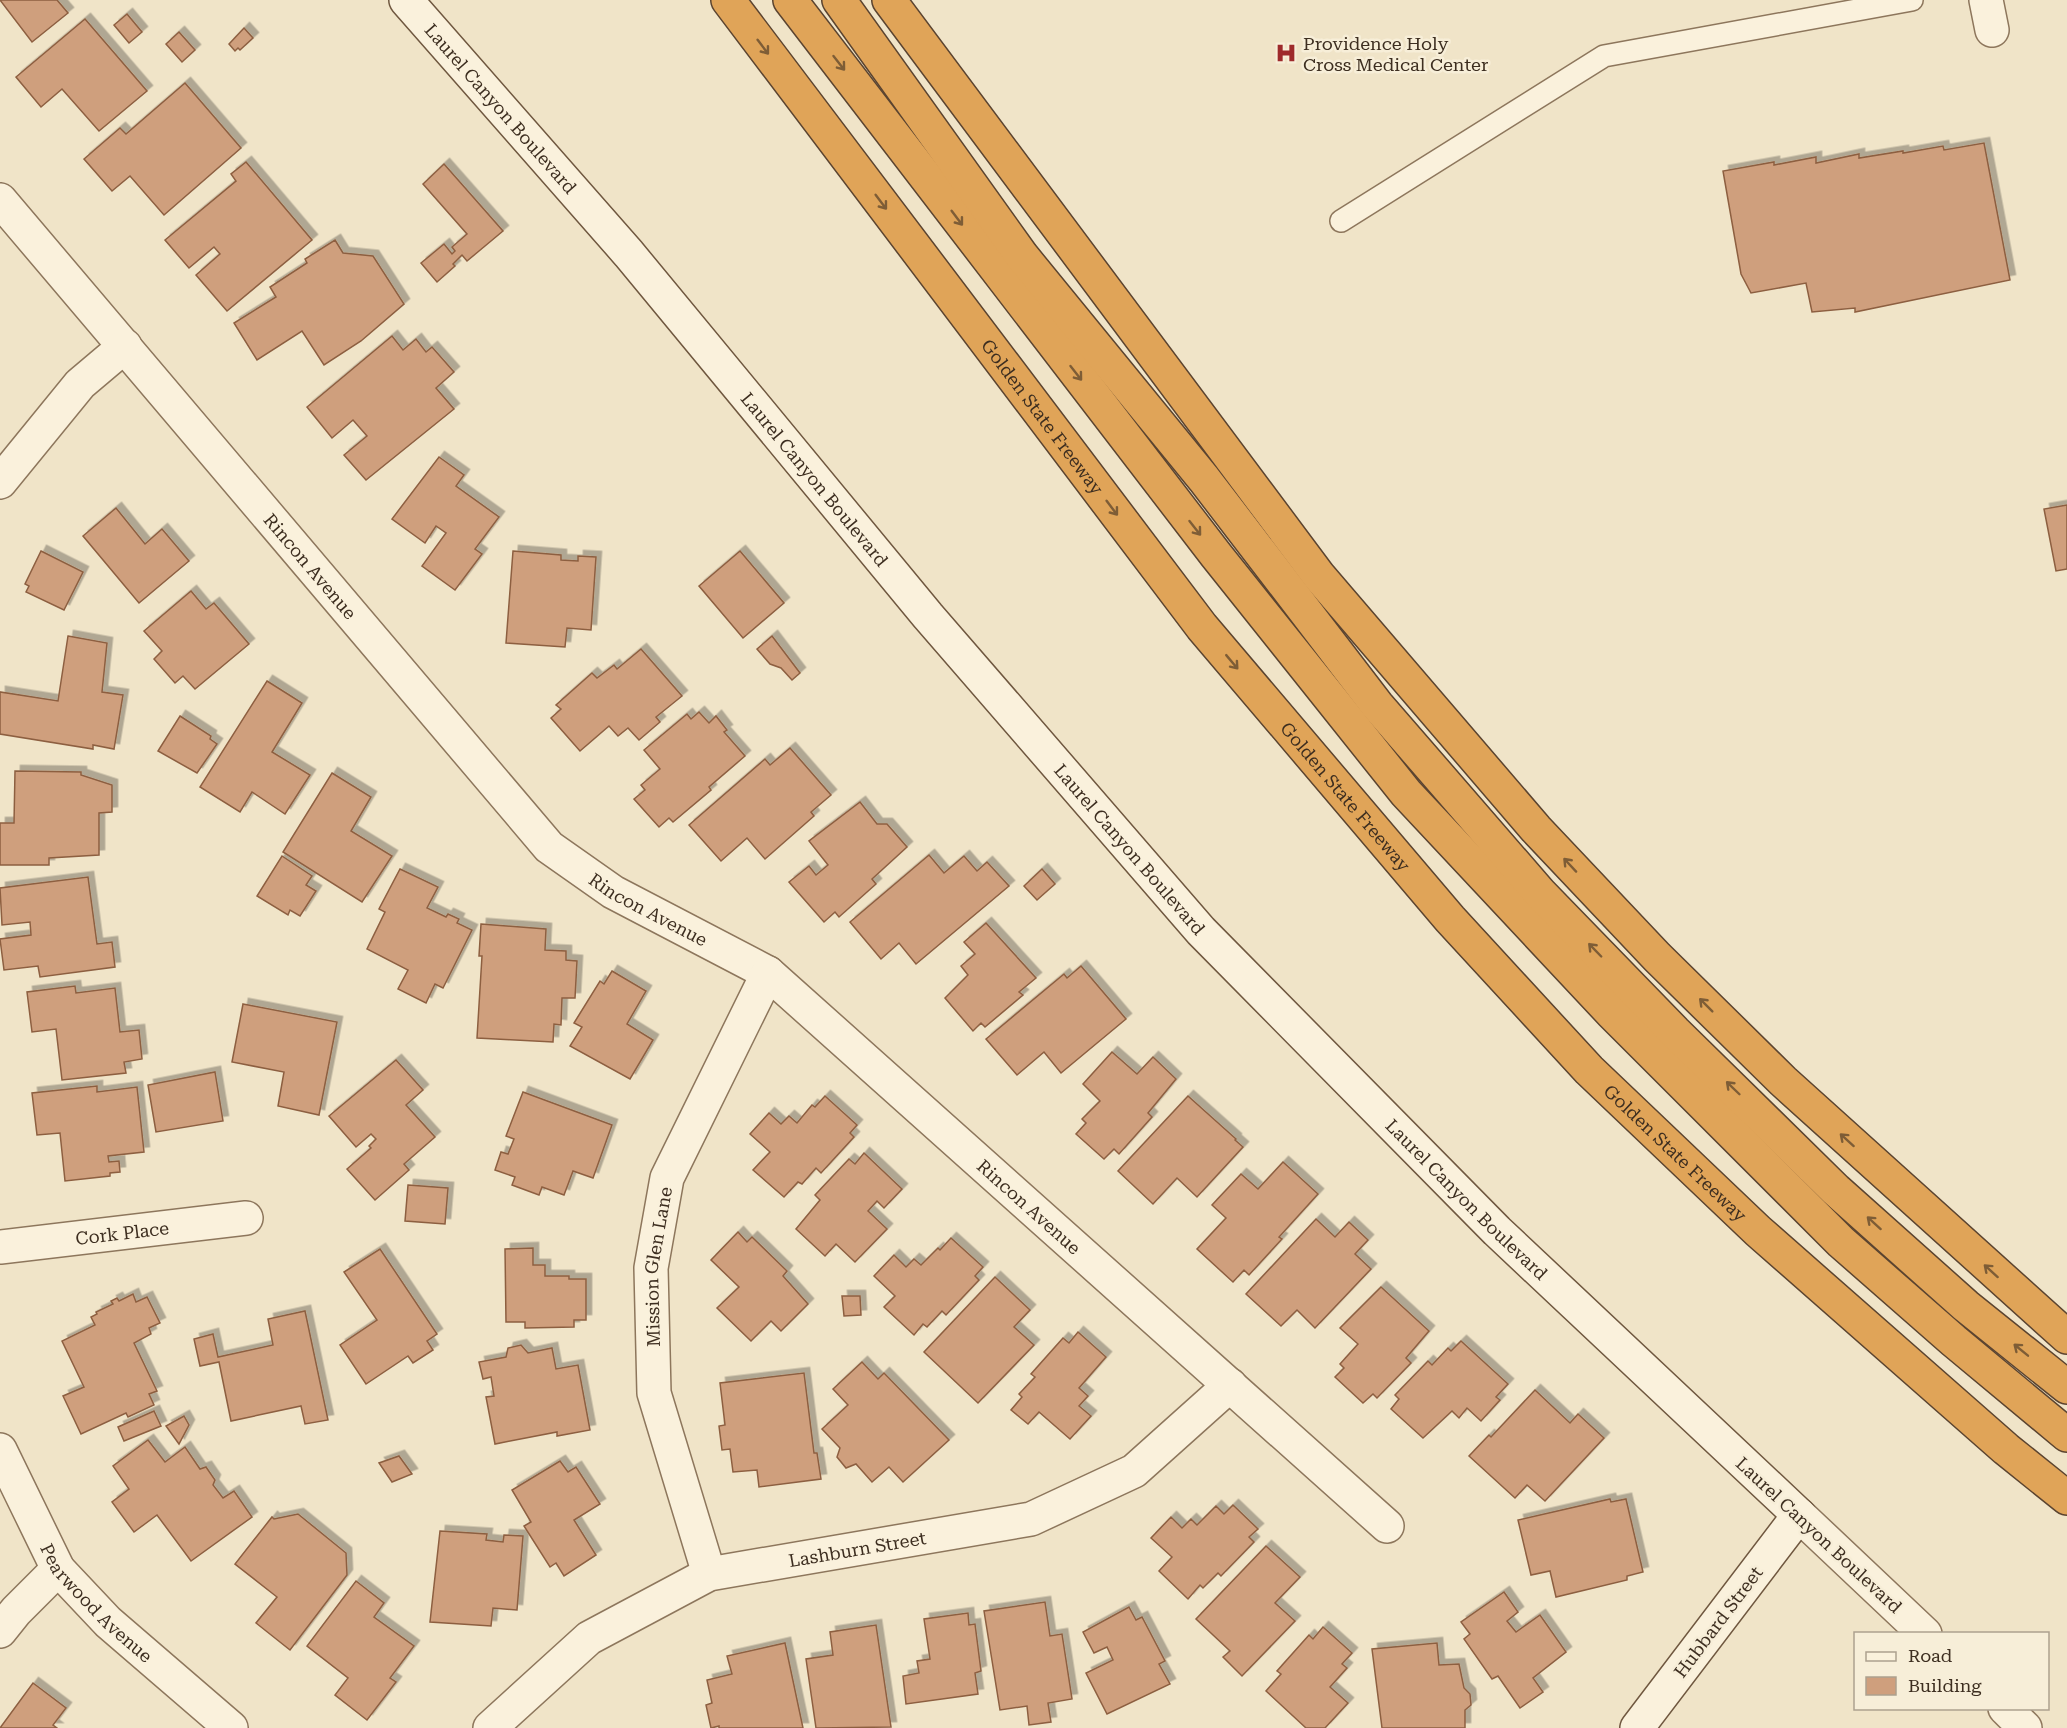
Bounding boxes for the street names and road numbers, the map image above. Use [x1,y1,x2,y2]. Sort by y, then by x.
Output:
street label: Laurel Canyon Boulevard [421,19,582,198]
street label: Golden State Freeway [977,335,1108,498]
street label: Laurel Canyon Boulevard [737,388,893,571]
street label: Rincon Avenue [260,509,361,623]
street label: Golden State Freeway [1277,717,1415,875]
street label: Laurel Canyon Boulevard [1050,759,1210,939]
street label: Rincon Avenue [585,868,711,950]
street label: Golden State Freeway [1600,1080,1752,1226]
street label: Laurel Canyon Boulevard [1382,1114,1552,1284]
street label: Rincon Avenue [973,1155,1085,1258]
street label: Mission Glen Lane [640,1185,676,1347]
street label: Cork Place [74,1217,170,1249]
street label: Laurel Canyon Boulevard [1732,1453,1907,1618]
street label: Lashburn Street [787,1527,928,1571]
street label: Pearwood Avenue [37,1540,157,1666]
street label: Hubbard Street [1669,1562,1767,1682]

